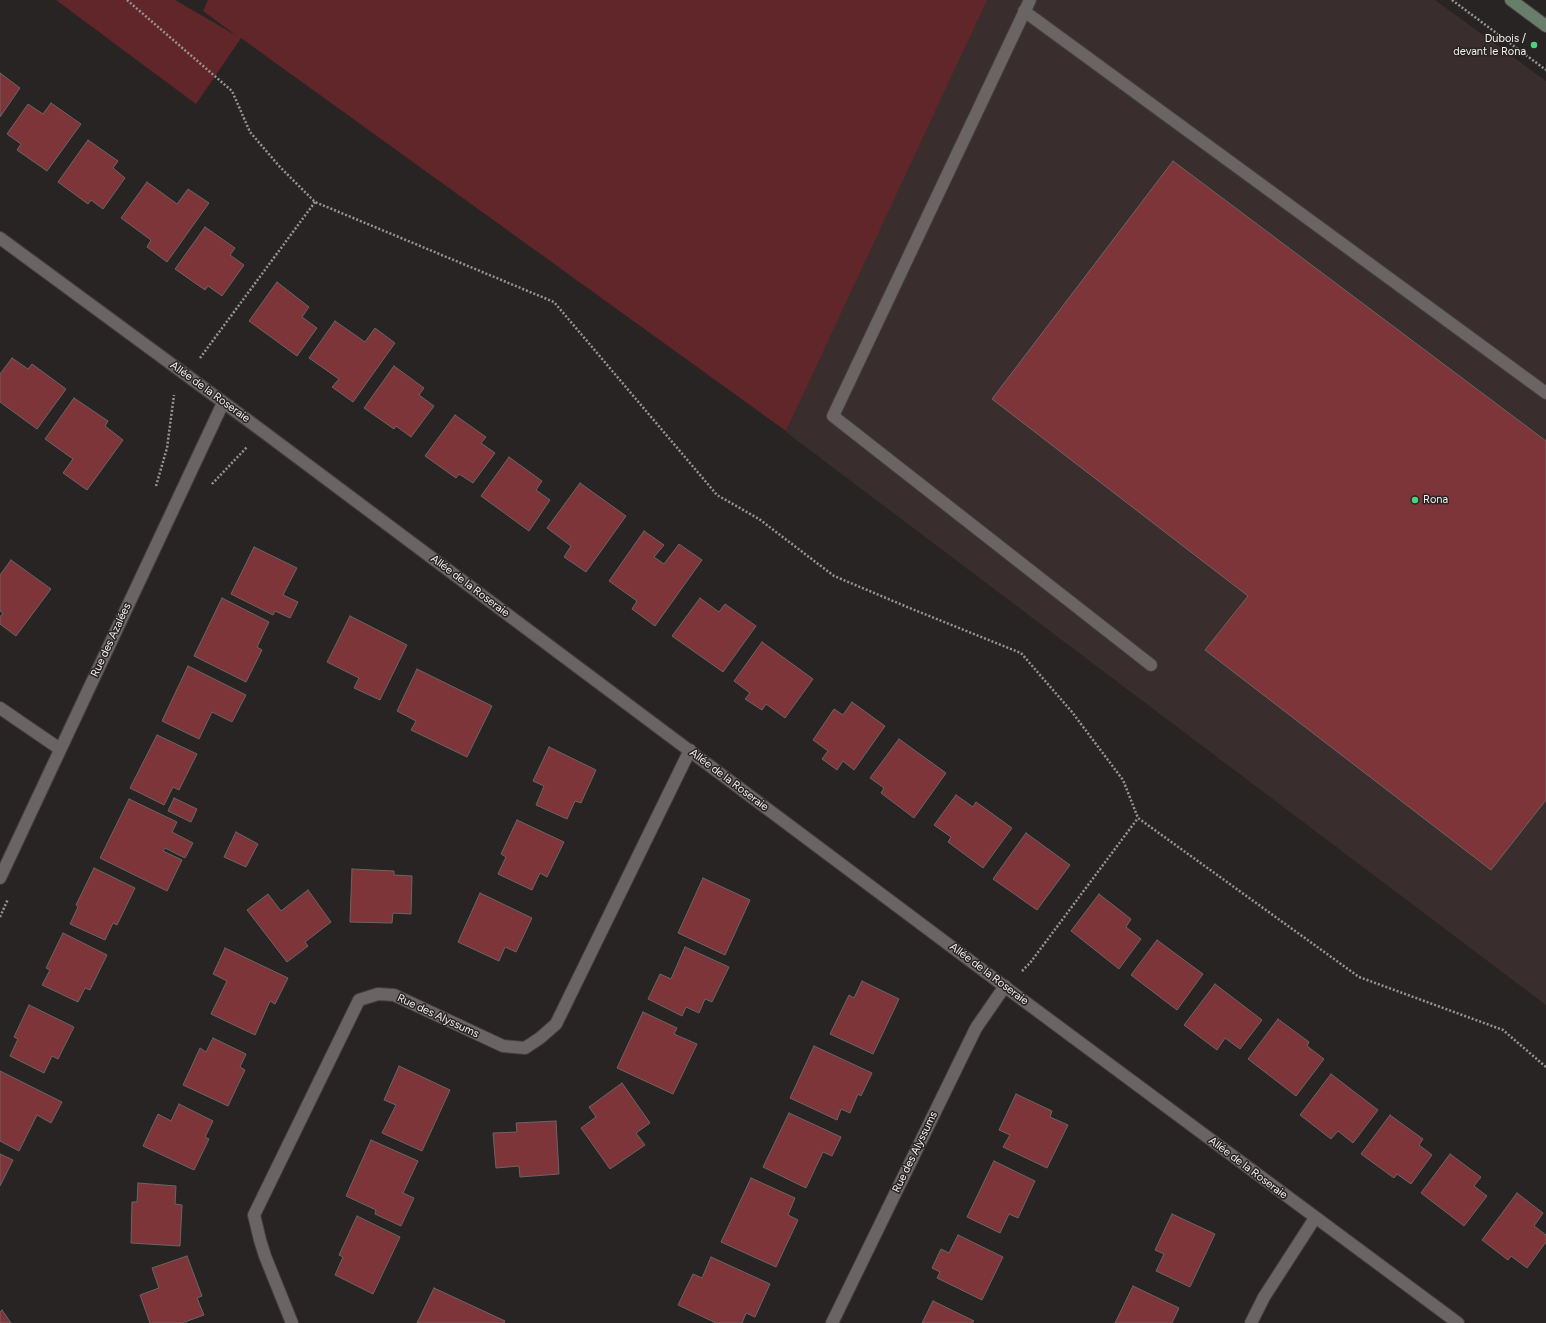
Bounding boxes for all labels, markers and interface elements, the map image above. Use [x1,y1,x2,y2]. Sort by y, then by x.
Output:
place label: Dubois / devant le Rona [1453,32,1526,58]
marker: Dubois / devant le Rona [1529,40,1539,50]
street label: Allée de la Roseraie [168,359,252,425]
place label: Rona [1423,493,1448,507]
marker: Rona [1410,495,1420,505]
street label: Allée de la Roseraie [428,552,512,620]
street label: Rue des Azalées [88,601,134,679]
street label: Allée de la Roseraie [687,746,771,814]
street label: Allée de la Roseraie [947,940,1031,1008]
street label: Rue des Alyssums [395,991,481,1041]
street label: Rue des Alyssums [890,1109,940,1195]
street label: Allée de la Roseraie [1206,1134,1290,1202]

